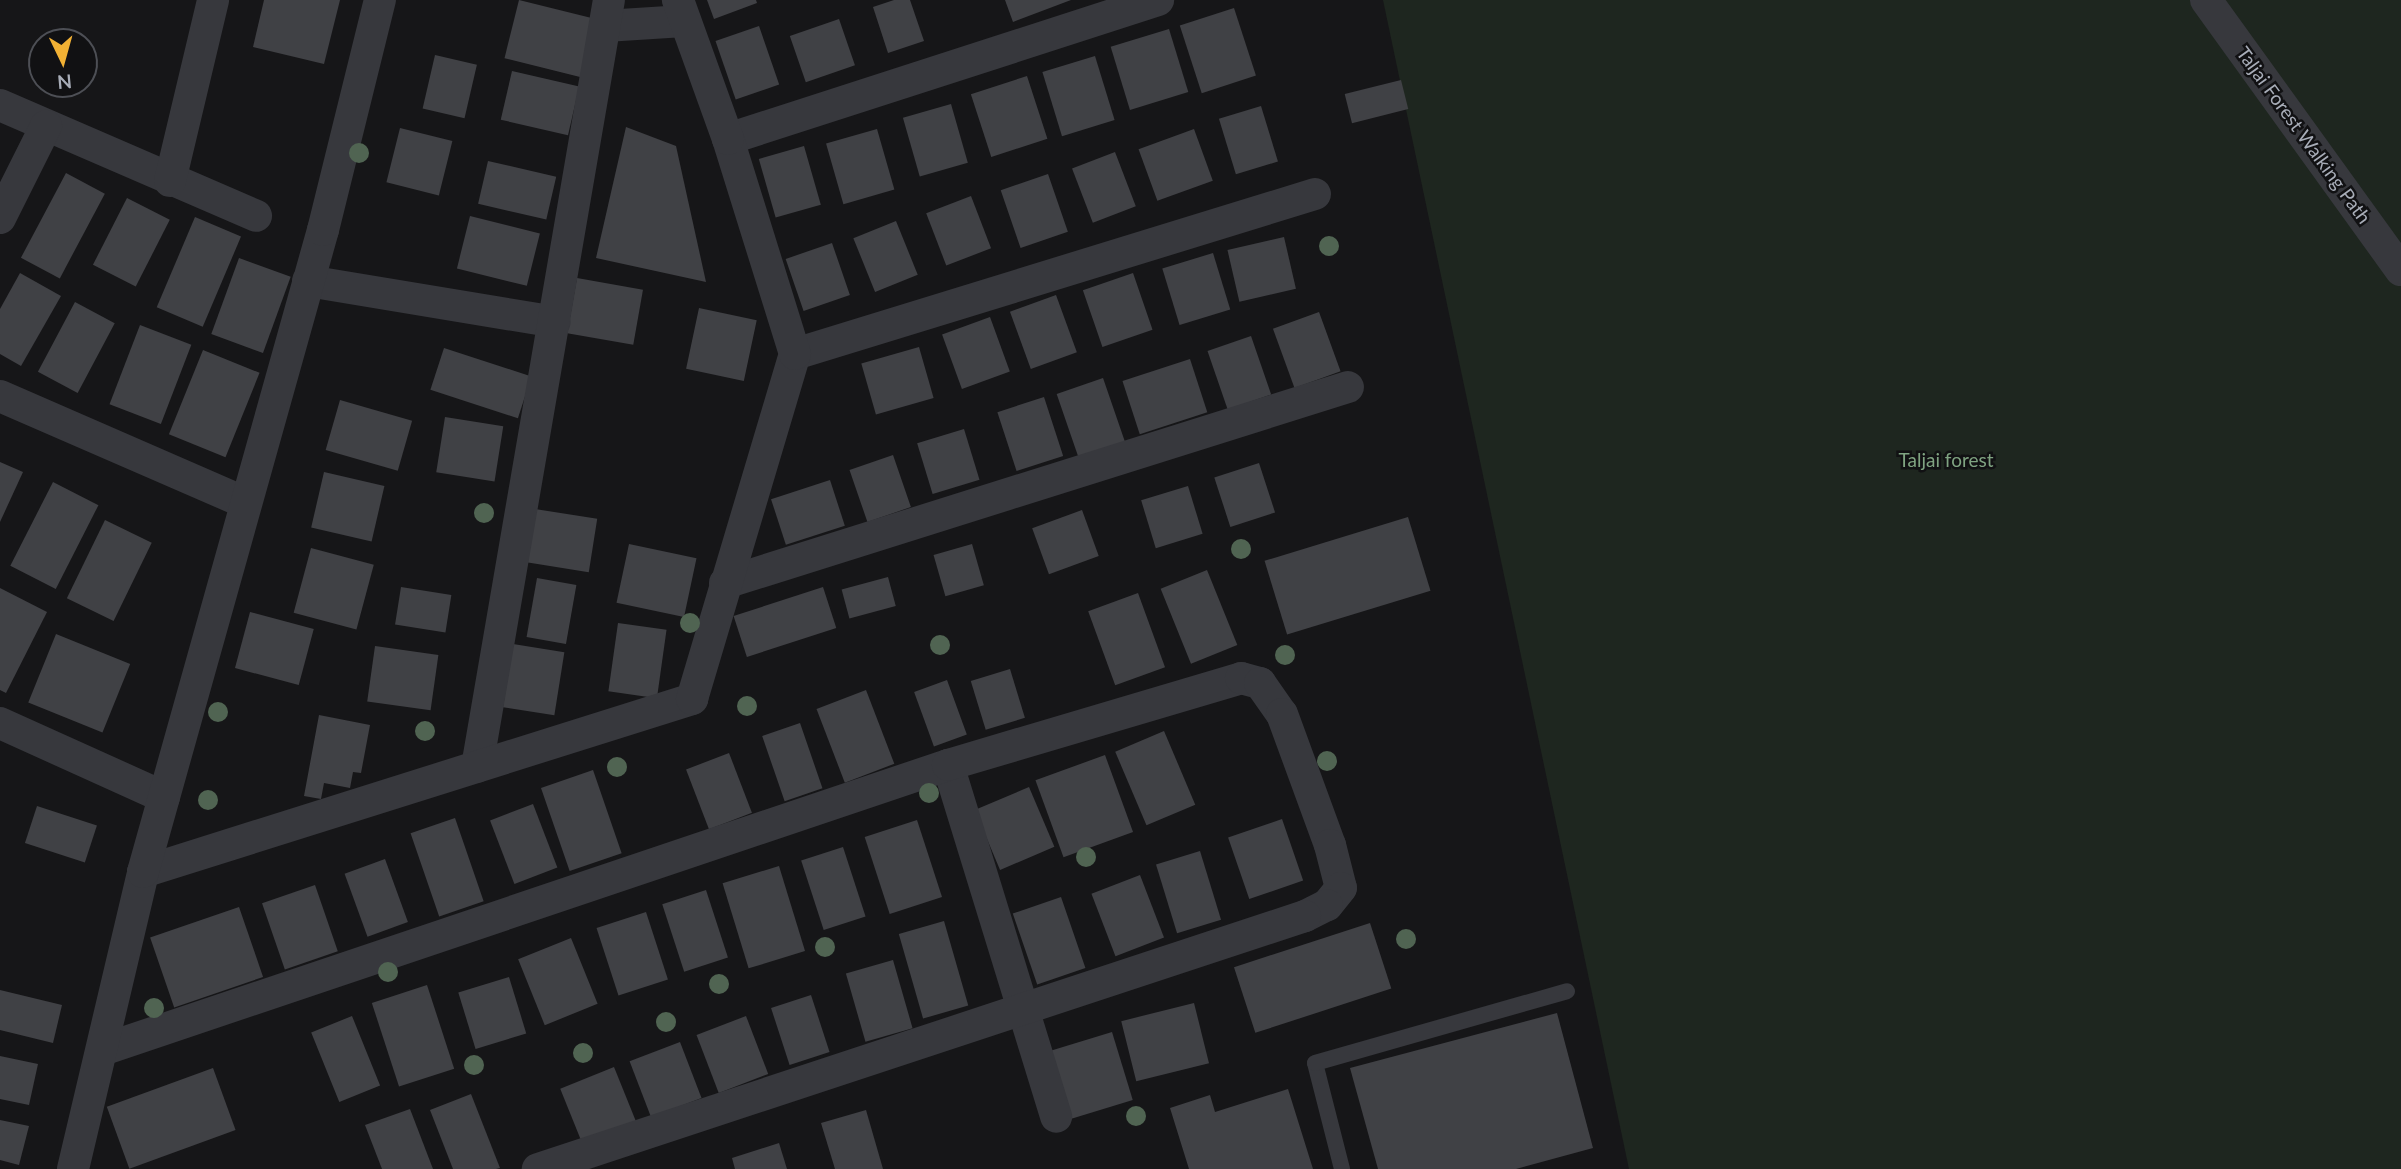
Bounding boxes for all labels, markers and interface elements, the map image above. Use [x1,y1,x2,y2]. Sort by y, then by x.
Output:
north arrow [28,28,98,98]
street label: Taljai Forest Walking Path [2232,42,2376,228]
text: N [56,70,73,95]
park label: Taljai forest [1898,449,1994,471]

